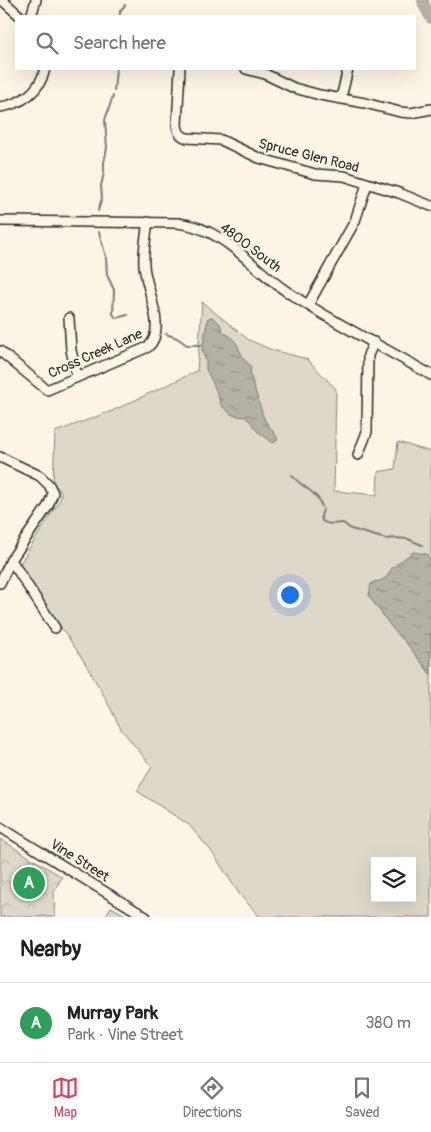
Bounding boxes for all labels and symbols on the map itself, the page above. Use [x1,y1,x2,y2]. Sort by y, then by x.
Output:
street label: Spruce Glen Road [257,135,361,176]
street label: 4800 South [217,219,285,276]
street label: Cross Creek Lane [45,325,145,382]
your location [277,582,303,608]
street label: Vine Street [47,836,113,885]
pin: A [13,864,45,902]

